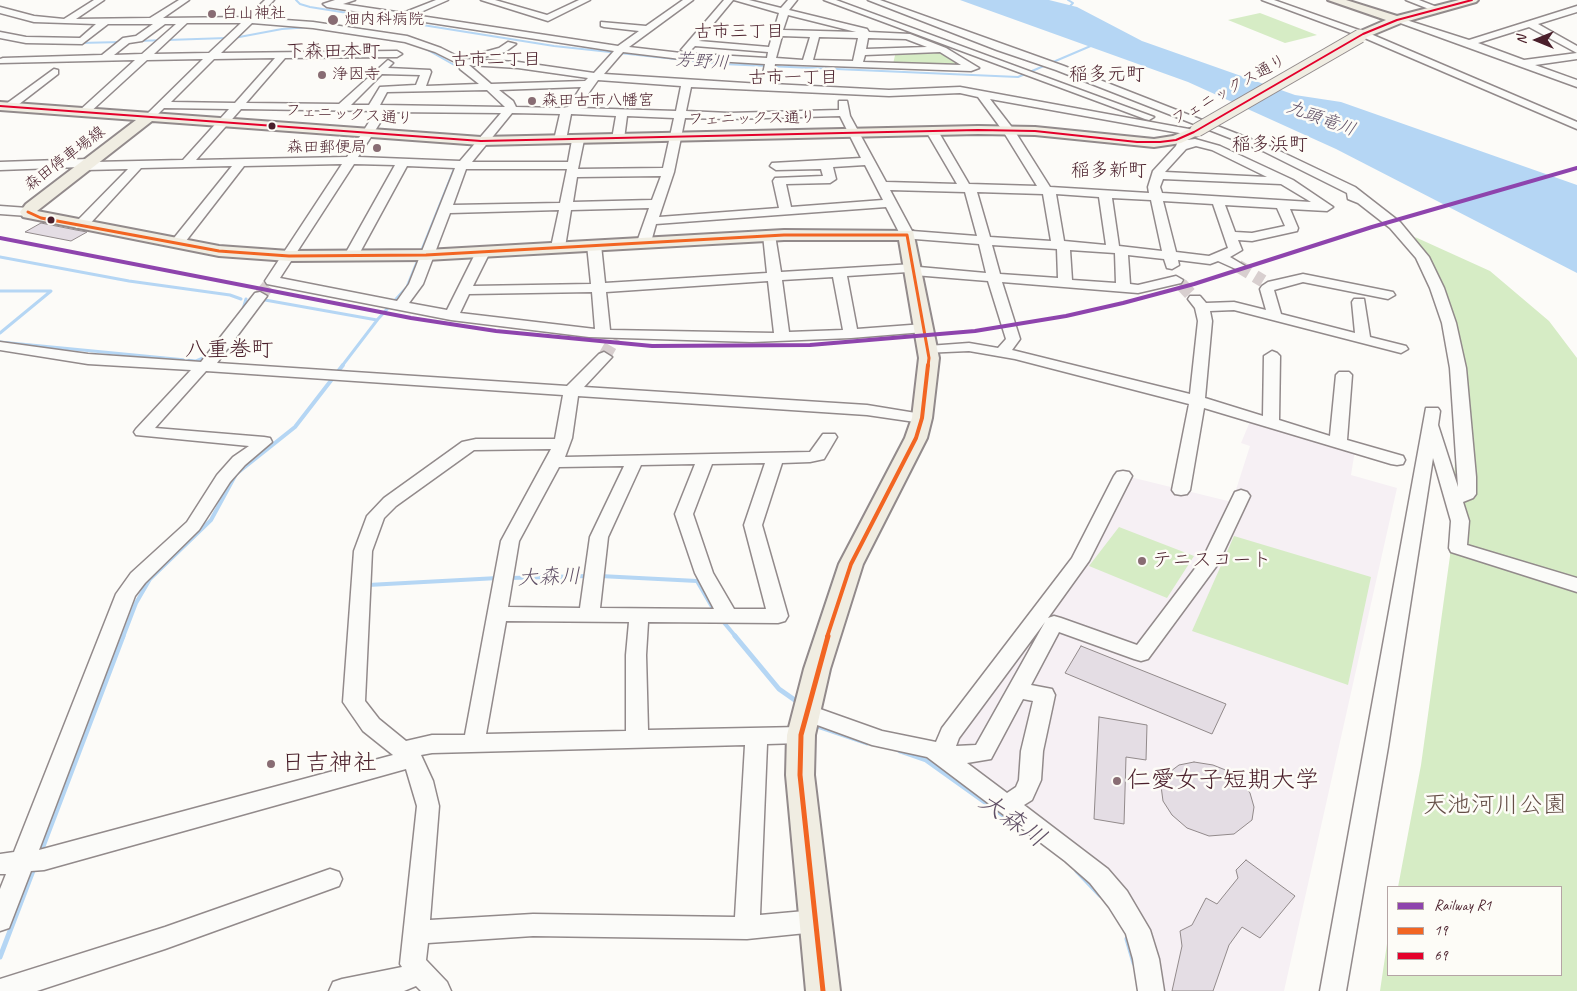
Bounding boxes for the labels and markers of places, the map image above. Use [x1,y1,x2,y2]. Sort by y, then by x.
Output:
place label: 白山神社 [222,4,286,24]
marker: 白山神社 [206,8,218,20]
place label: 畑内科病院 [344,10,424,30]
marker: 畑内科病院 [326,13,340,27]
place label: 浄因寺 [332,65,380,85]
marker: 浄因寺 [316,69,328,81]
place label: 森田古市八幡宮 [542,91,654,111]
marker: 森田古市八幡宮 [526,95,538,107]
unlabelled marker [267,121,277,131]
place label: 森田郵便局 [287,138,367,158]
marker: 森田郵便局 [371,142,383,154]
unlabelled marker [46,215,56,225]
place label: テニスコート [1152,549,1272,573]
marker: テニスコート [1136,555,1148,567]
place label: 日吉神社 [281,750,377,778]
marker: 日吉神社 [265,758,277,770]
place label: 仁愛女子短期大学 [1127,767,1319,795]
marker: 仁愛女子短期大学 [1111,775,1123,787]

